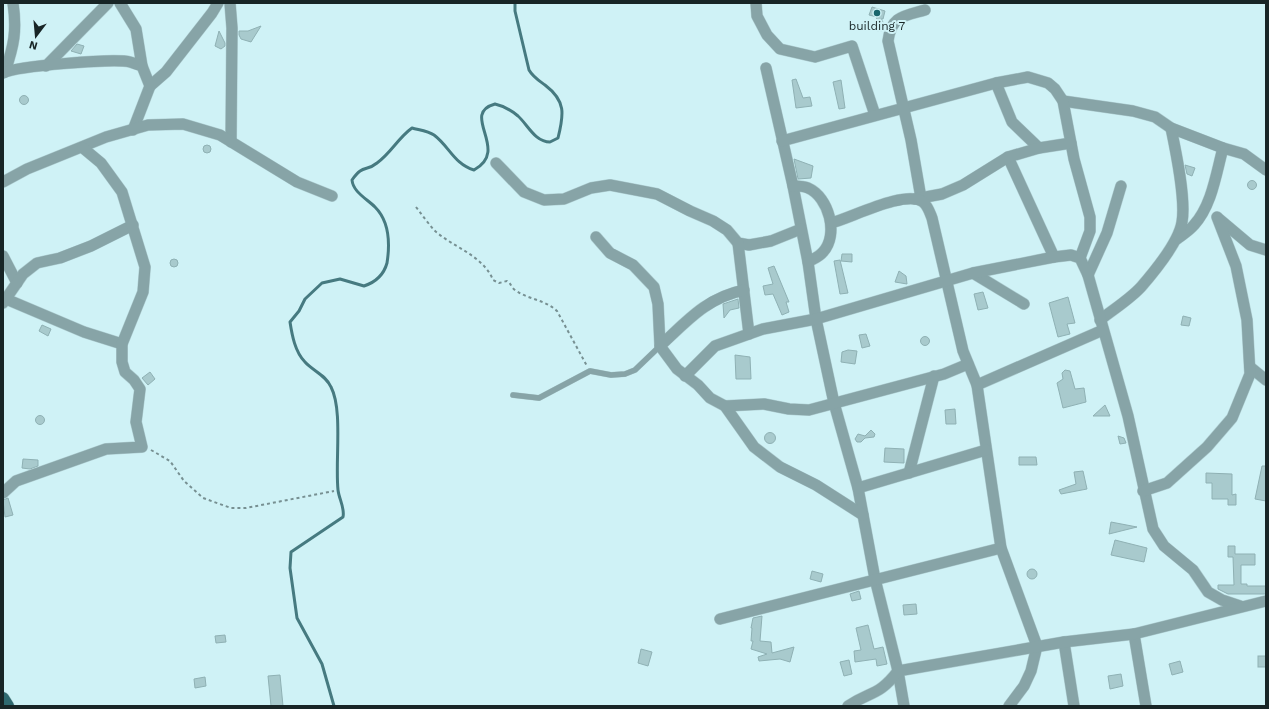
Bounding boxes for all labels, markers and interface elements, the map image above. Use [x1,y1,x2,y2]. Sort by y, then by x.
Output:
marker: building 7 [872,8,882,18]
north arrow [16,16,56,56]
place label: building 7 [849,19,906,33]
text: N [28,38,39,53]

